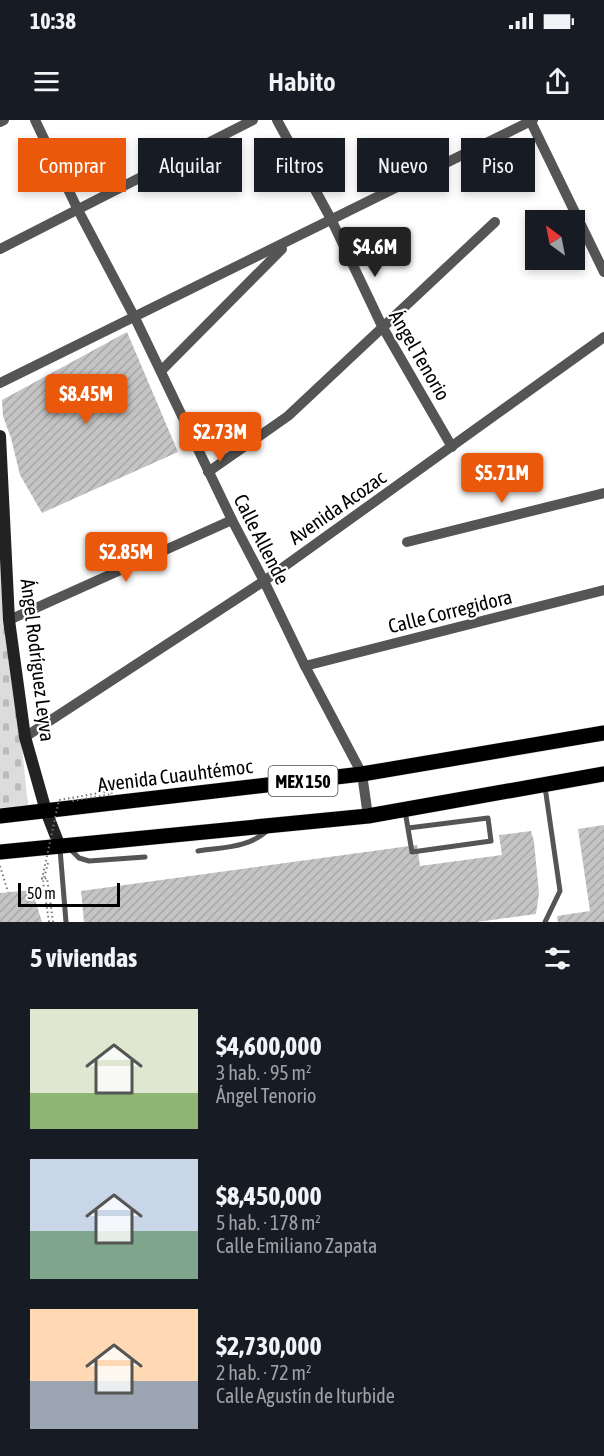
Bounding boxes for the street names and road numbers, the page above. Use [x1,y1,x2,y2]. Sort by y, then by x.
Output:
street label: Ángel Tenorio [385,306,455,404]
street label: Avenida Acozac [284,465,390,549]
street label: Calle Allende [229,490,295,588]
street label: Ángel Rodríguez Leyva [17,577,59,743]
street label: Calle Corregidora [386,585,514,637]
street label: Avenida Cuauhtémoc [96,754,254,796]
road number: MEX 150 [268,766,338,796]

